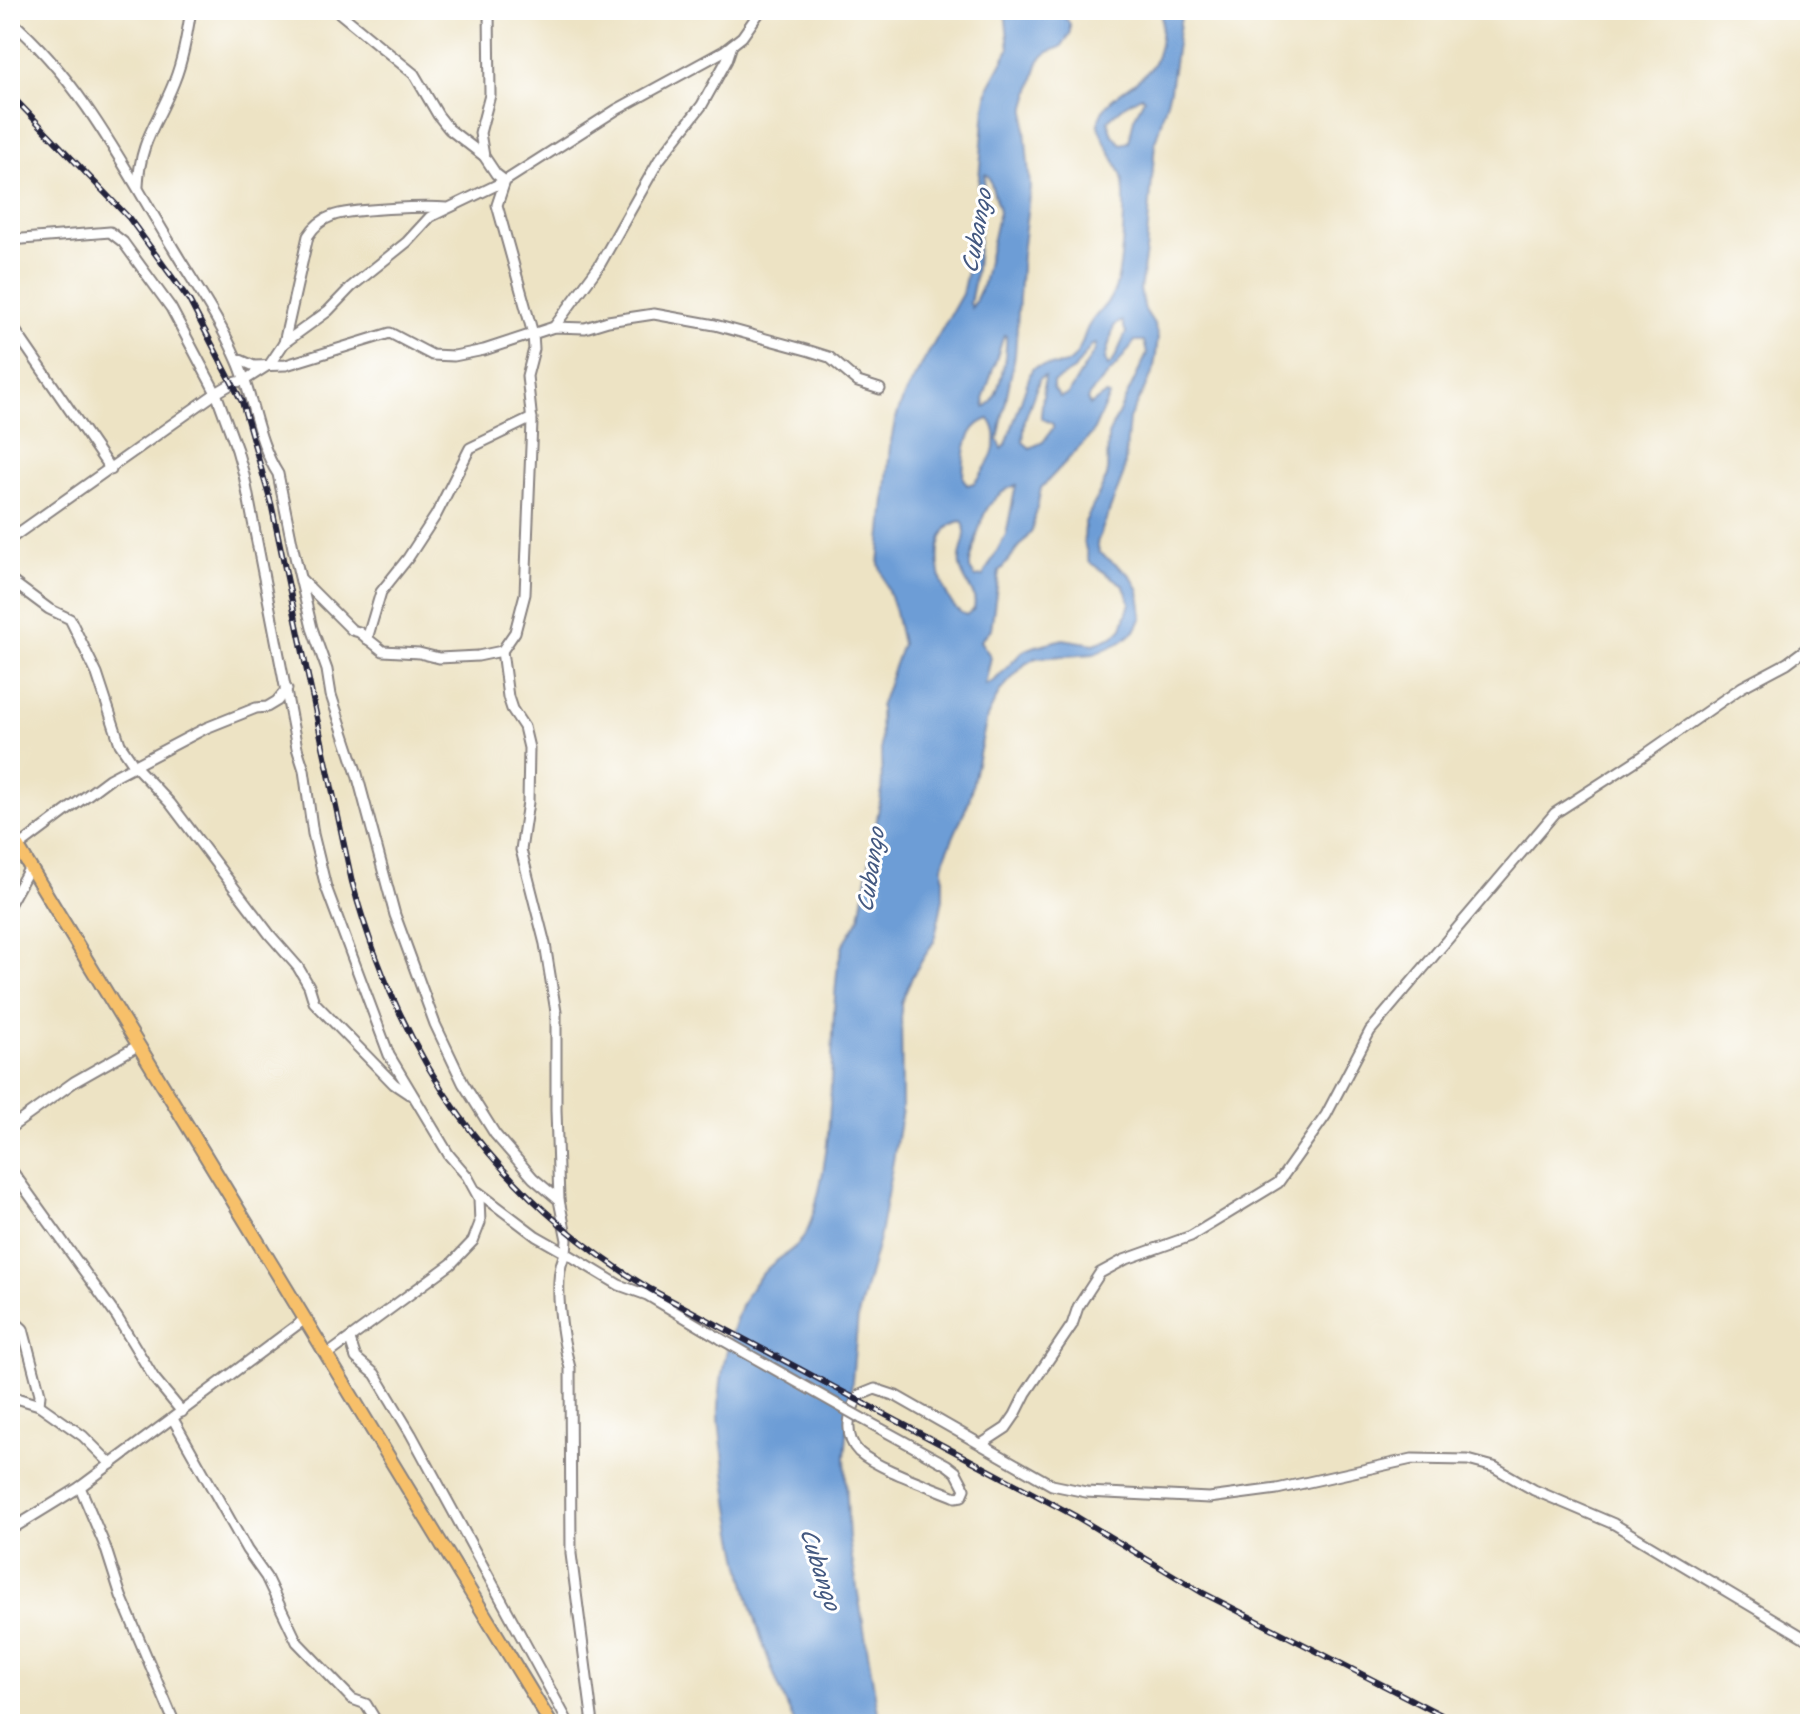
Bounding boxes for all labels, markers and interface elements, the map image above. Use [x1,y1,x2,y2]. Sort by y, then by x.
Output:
water label: Cubango [952,184,1005,276]
water label: Cubango [847,823,898,915]
water label: Cubango [787,1523,851,1618]

